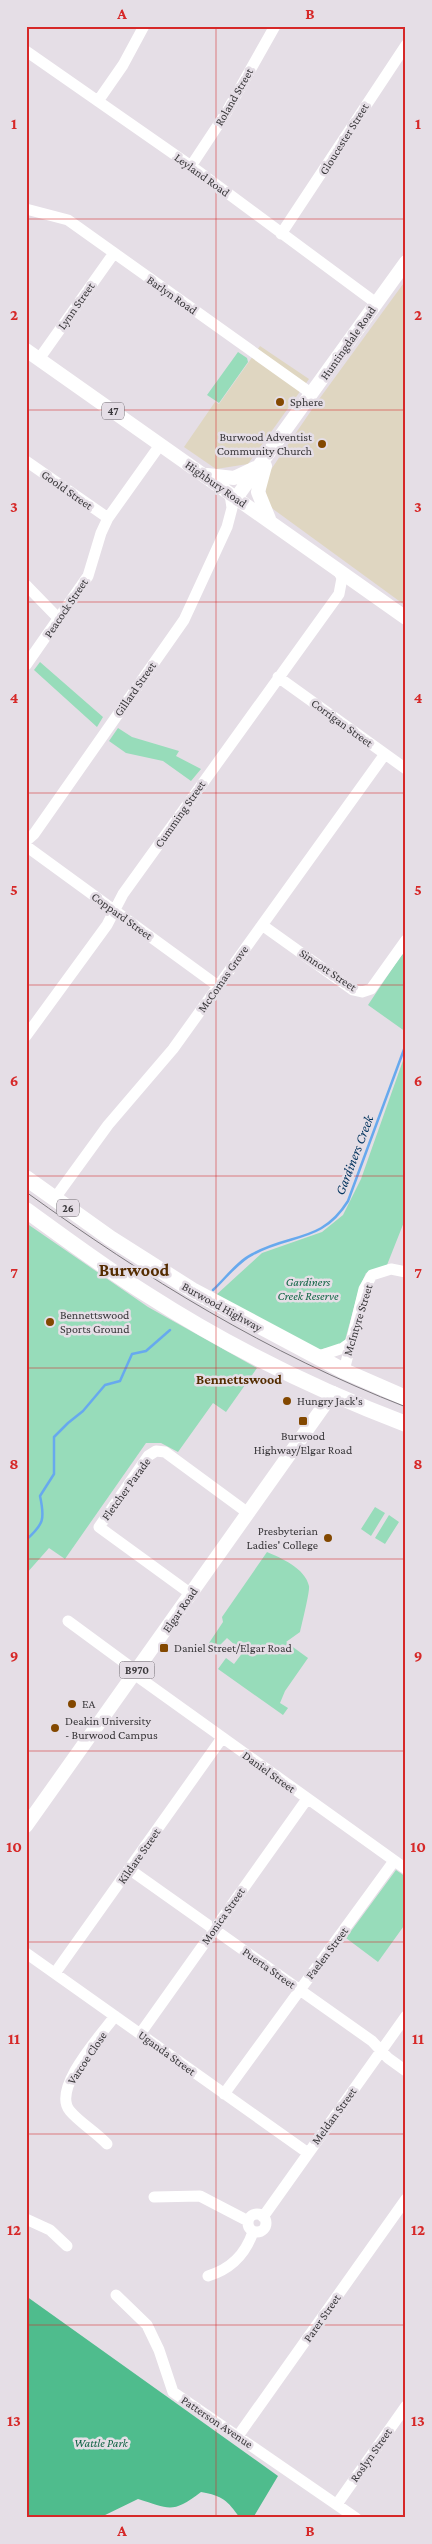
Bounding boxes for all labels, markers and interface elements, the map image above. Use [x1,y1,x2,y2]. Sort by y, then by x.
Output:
text: A [116,5,127,22]
text: B [305,5,315,22]
street label: Roland Street [212,65,257,128]
street label: Gloucester Street [316,100,372,177]
text: 1 [11,115,17,132]
text: 1 [415,115,421,132]
street label: Leyland Road [172,150,233,200]
street label: Barlyn Road [144,273,200,318]
street label: Lynn Street [55,279,98,332]
street label: Huntingdale Road [317,303,379,383]
text: 2 [10,306,18,323]
text: 2 [414,306,422,323]
place label: Sphere [290,395,323,409]
marker: Sphere [274,396,286,408]
road number: 47 [102,402,124,420]
place label: Burwood Adventist Community Church [217,430,313,458]
marker: Burwood Adventist Community Church [316,438,328,450]
street label: Highbury Road [182,458,250,511]
street label: Goold Street [39,467,96,513]
text: 3 [10,498,18,515]
text: 3 [414,498,422,515]
street label: Peacock Street [41,575,92,640]
street label: Gillard Street [111,658,159,719]
text: 4 [10,689,19,706]
text: 4 [414,689,423,706]
street label: Corrigan Street [308,696,376,751]
street label: Cumming Street [152,777,209,850]
text: 5 [10,881,18,898]
text: 5 [414,881,422,898]
street label: Coppard Street [89,889,156,943]
street label: McComas Grove [195,943,251,1015]
street label: Sinnott Street [297,946,360,995]
text: 6 [10,1072,18,1089]
text: 6 [414,1072,422,1089]
water label: Gardiners Creek [331,1112,377,1197]
road number: 26 [57,1200,79,1216]
district label: Burwood [99,1260,170,1280]
text: 7 [10,1264,18,1281]
text: 7 [414,1264,422,1281]
park label: Gardiners Creek Reserve [278,1275,339,1303]
street label: Burwood Highway [180,1279,265,1335]
street label: McIntyre Street [340,1282,376,1357]
place label: Bennettswood Sports Ground [60,1308,130,1336]
marker: Bennettswood Sports Ground [44,1316,56,1328]
district label: Bennettswood [196,1371,282,1387]
place label: Hungry Jack's [297,1394,363,1408]
marker: Hungry Jack's [281,1395,293,1407]
marker: Burwood Highway/Elgar Road [297,1415,309,1427]
place label: Burwood Highway/Elgar Road [254,1429,353,1457]
text: 8 [9,1455,19,1472]
street label: Fletcher Parade [99,1455,153,1523]
text: 8 [413,1455,423,1472]
place label: Presbyterian Ladies' College [246,1524,319,1552]
marker: Presbyterian Ladies' College [322,1532,334,1544]
street label: Elgar Road [159,1584,201,1635]
place label: Daniel Street/Elgar Road [174,1641,292,1655]
marker: Daniel Street/Elgar Road [158,1642,170,1654]
text: 9 [10,1647,18,1664]
text: 9 [414,1647,422,1664]
road number: B970 [120,1662,154,1678]
place label: EA [82,1697,96,1711]
marker: EA [66,1698,78,1710]
place label: Deakin University - Burwood Campus [65,1714,158,1742]
marker: Deakin University - Burwood Campus [49,1722,61,1734]
street label: Daniel Street [240,1748,299,1796]
street label: Kildare Street [115,1825,164,1887]
text: 10 [6,1838,22,1855]
text: 10 [410,1838,426,1855]
street label: Monica Street [198,1884,248,1947]
street label: Faelen Street [303,1923,352,1982]
street label: Puerta Street [240,1945,299,1992]
street label: Uganda Street [136,2027,199,2079]
street label: Varcoe Close [64,2029,110,2087]
text: 11 [8,2030,20,2047]
text: 11 [412,2030,424,2047]
street label: Meldan Street [309,2084,360,2147]
text: 12 [7,2221,21,2238]
text: 12 [411,2221,425,2238]
street label: Parer Street [300,2290,344,2345]
street label: Patterson Avenue [178,2393,256,2451]
text: 13 [7,2412,21,2429]
text: 13 [411,2412,425,2429]
street label: Roslyn Street [347,2424,395,2485]
park label: Wattle Park [74,2436,129,2450]
text: A [116,2522,127,2539]
text: B [305,2522,315,2539]

